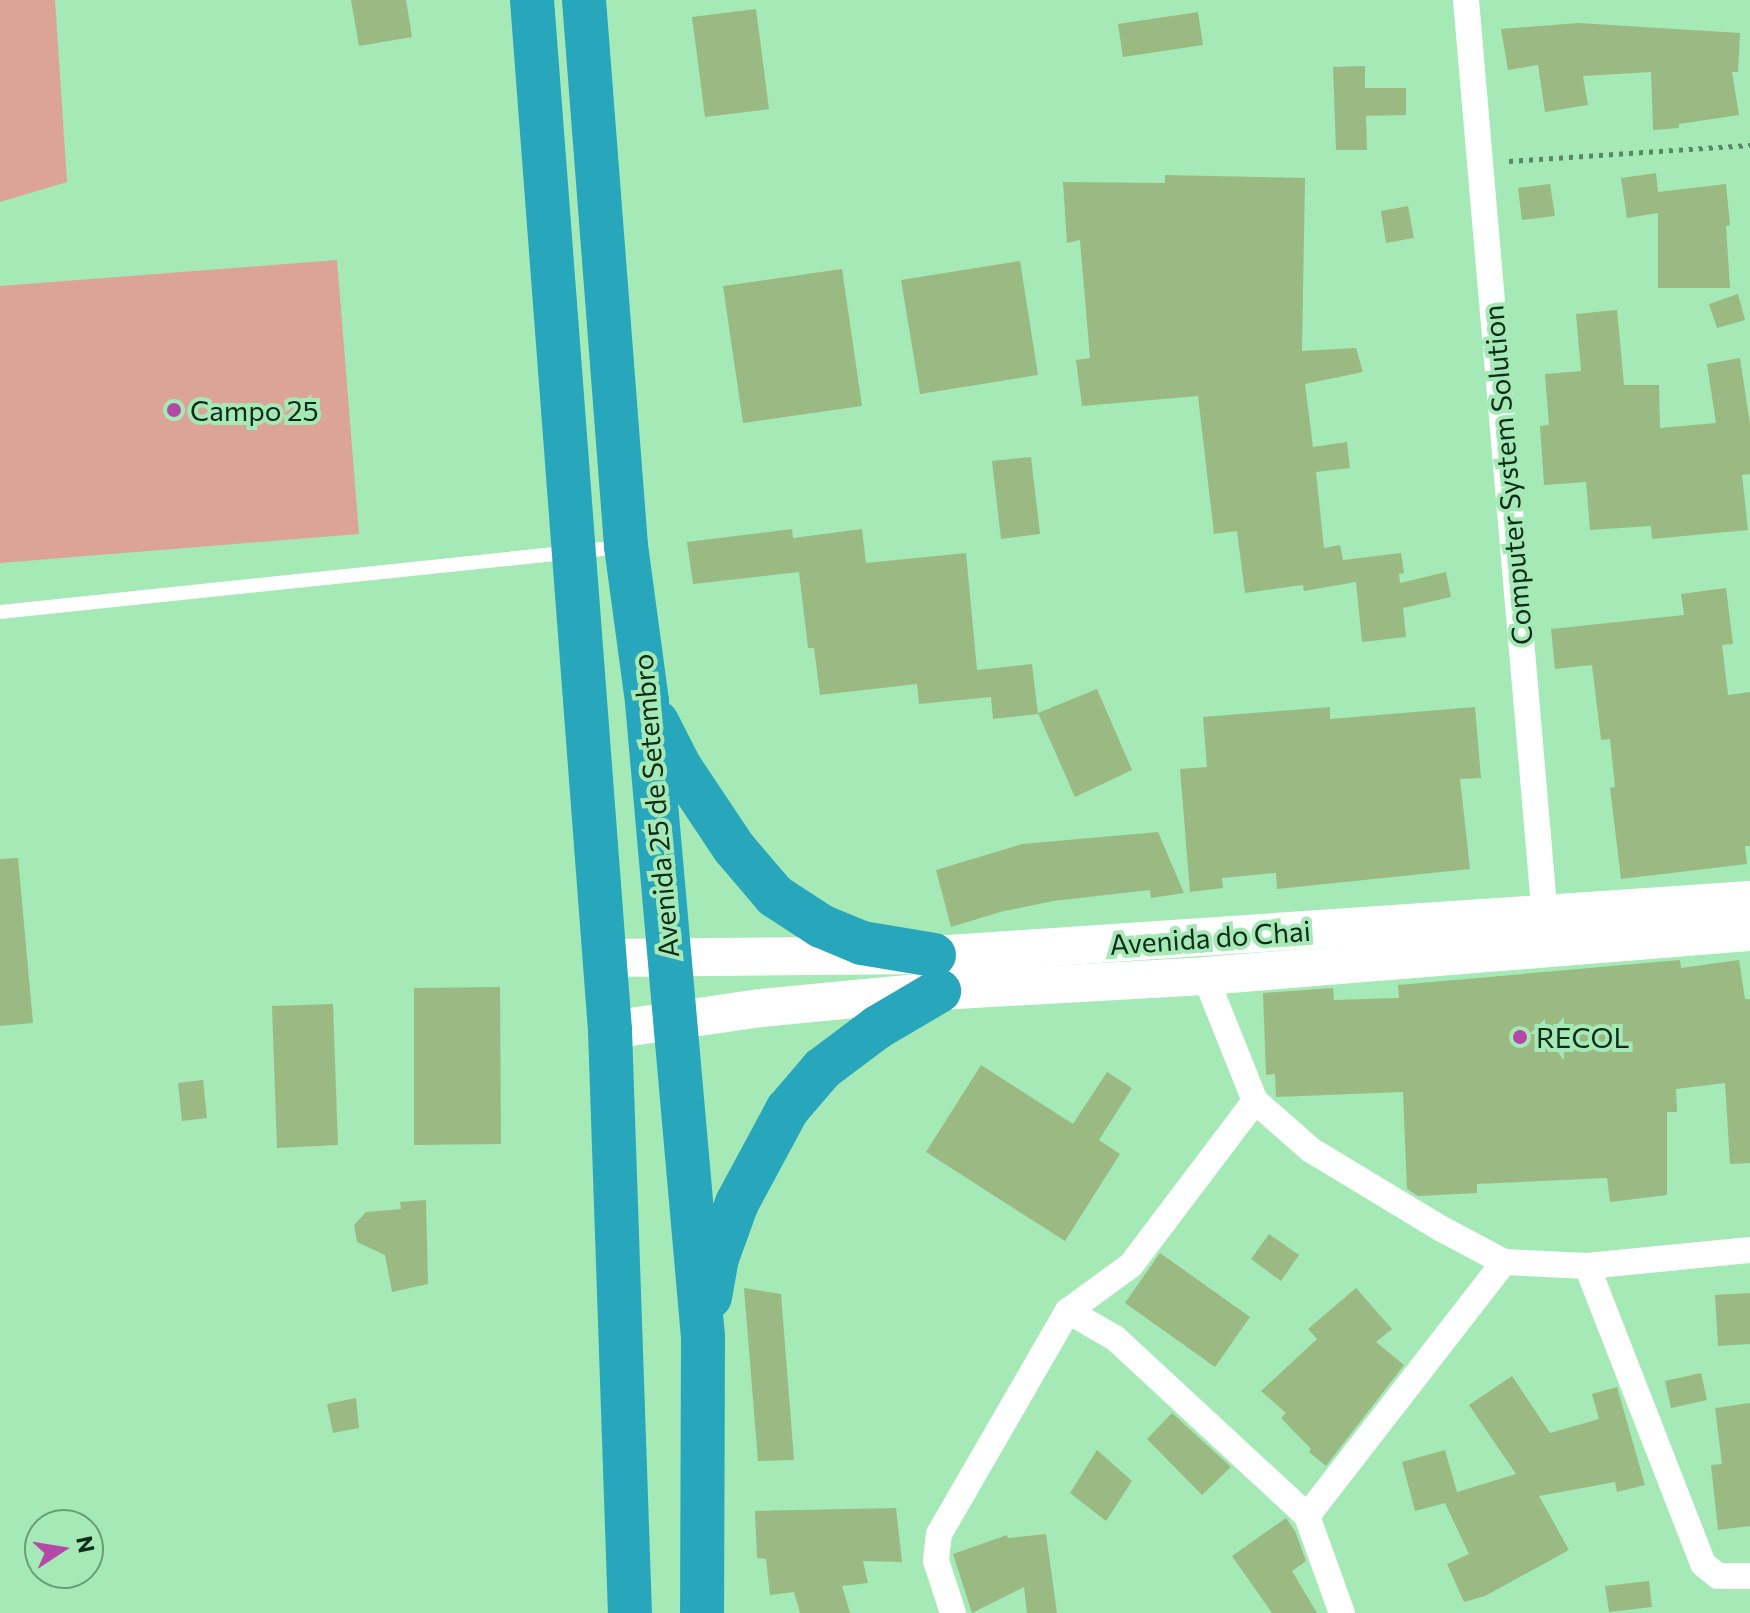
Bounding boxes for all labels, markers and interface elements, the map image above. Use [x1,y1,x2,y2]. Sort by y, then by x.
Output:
street label: Computer System Solution [1475,304,1539,646]
place label: Campo 25 [190,393,319,427]
marker: Campo 25 [165,401,183,419]
street label: Avenida 25 de Setembro [625,653,685,959]
street label: Avenida do Chai [1108,913,1312,961]
place label: RECOL [1536,1020,1629,1054]
marker: RECOL [1511,1028,1529,1046]
north arrow [24,1509,104,1589]
text: N [71,1533,101,1555]

